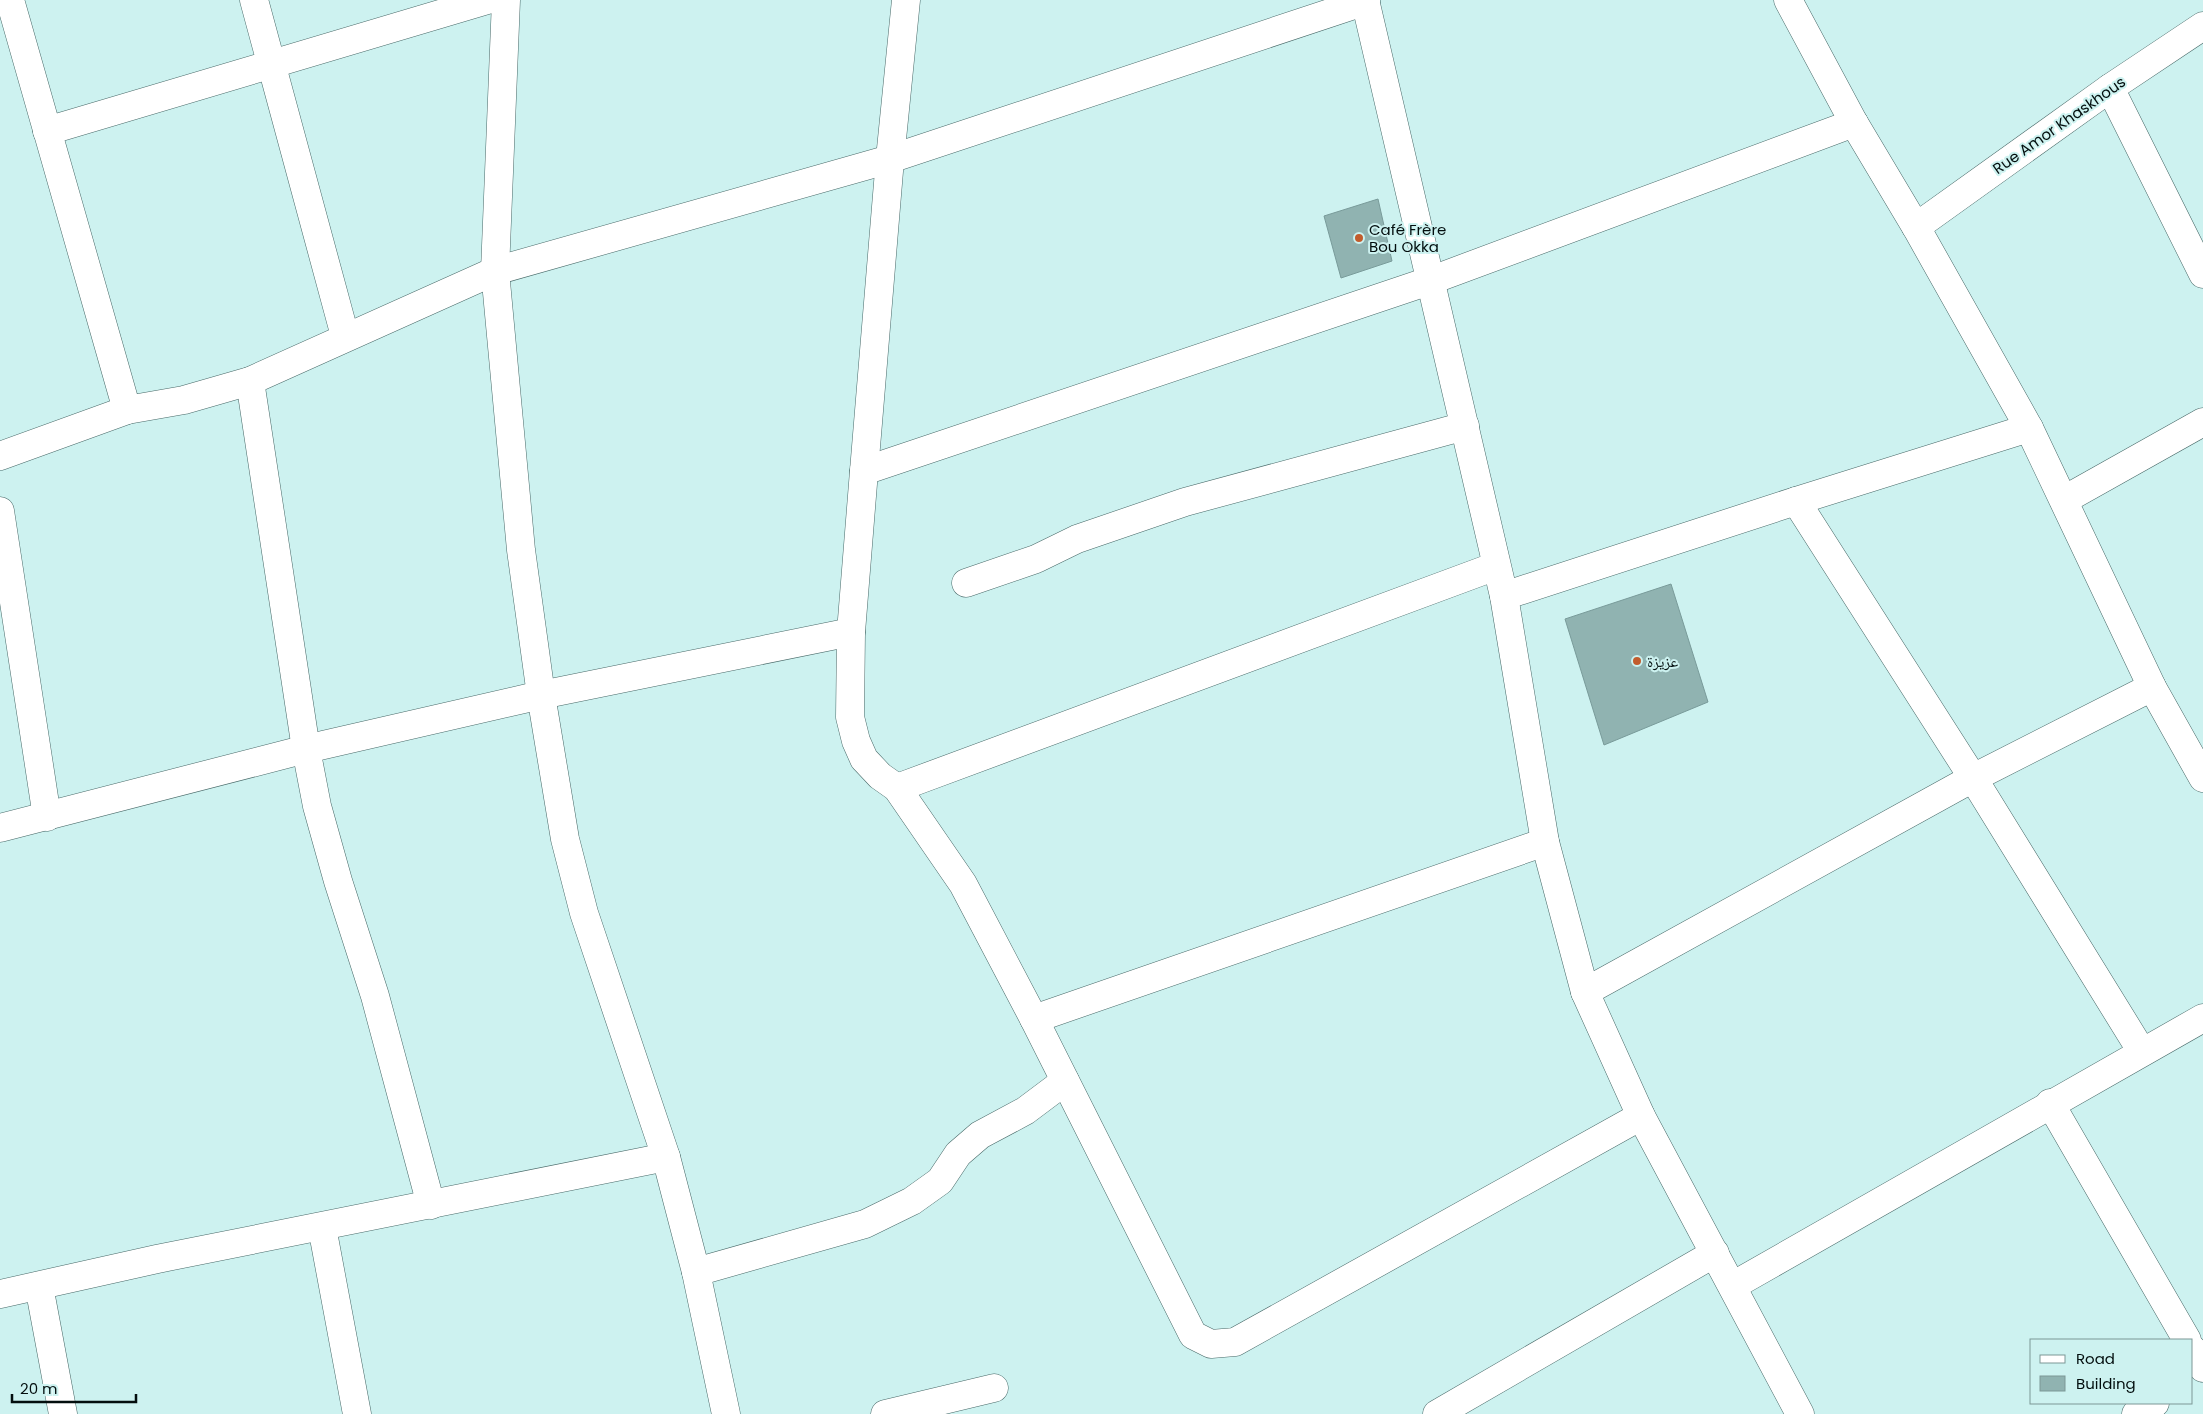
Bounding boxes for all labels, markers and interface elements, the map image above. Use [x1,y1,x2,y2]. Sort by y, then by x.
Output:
street label: Rue Amor Khaskhous [1988,71,2130,179]
place label: Café Frère Bou Okka [1369,219,1446,257]
marker: Café Frère Bou Okka [1353,232,1365,244]
place label: عزيزة [1647,651,1678,672]
marker: عزيزة [1631,655,1643,667]
legend [2030,1339,2193,1404]
text: Road [2076,1348,2115,1369]
scale bar [12,1372,136,1404]
text: Building [2076,1373,2136,1394]
text: 20 m [20,1378,58,1399]

